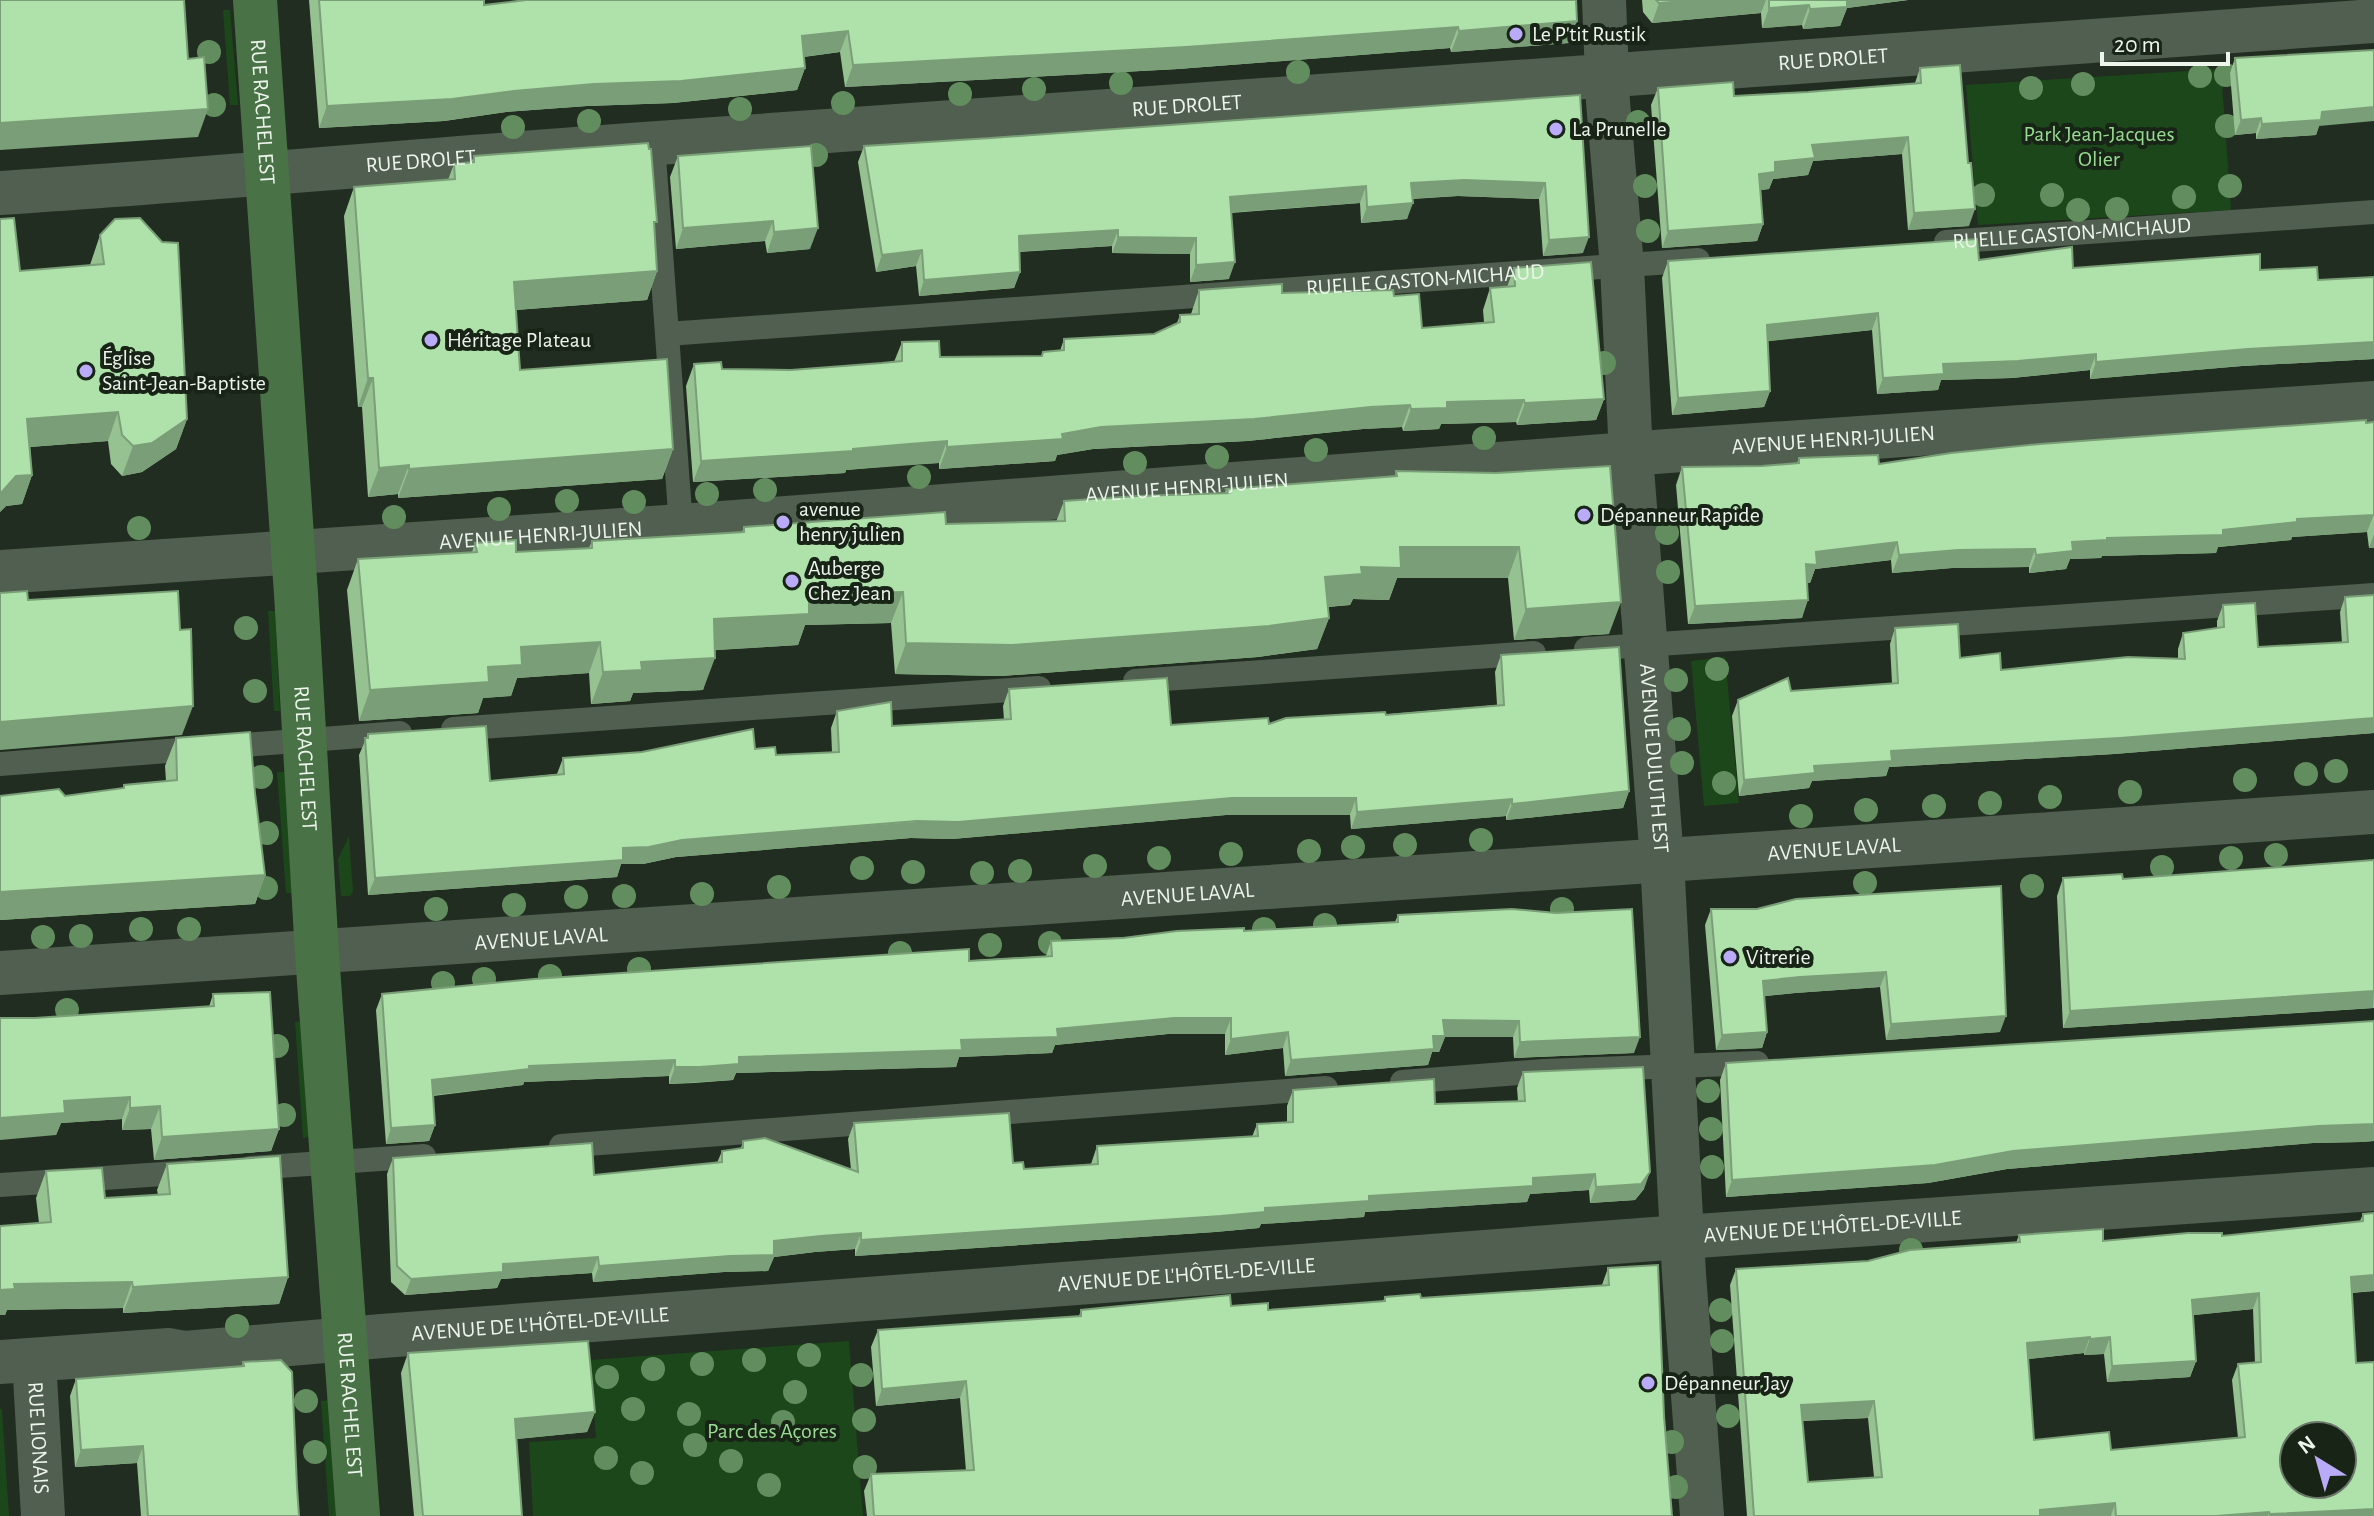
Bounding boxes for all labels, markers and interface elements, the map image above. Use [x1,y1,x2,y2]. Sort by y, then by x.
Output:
scale bar [2102,16,2228,66]
place label: Le P'tit Rustik [1532,23,1646,45]
marker: Le P'tit Rustik [1507,25,1525,43]
text: 20 m [2114,33,2161,57]
street label: RUE RACHEL EST [247,38,279,185]
street label: RUE DROLET [1777,44,1889,74]
street label: RUE DROLET [1131,91,1243,121]
place label: La Prunelle [1572,118,1667,140]
marker: La Prunelle [1547,120,1565,138]
park label: Park Jean-Jacques Olier [2023,123,2175,170]
street label: RUE DROLET [365,146,477,176]
street label: RUELLE GASTON-MICHAUD [1952,214,2192,253]
street label: RUELLE GASTON-MICHAUD [1305,260,1545,299]
place label: Héritage Plateau [447,329,591,351]
marker: Héritage Plateau [422,331,440,349]
place label: Église Saint-Jean-Baptiste [102,346,266,394]
marker: Église Saint-Jean-Baptiste [77,362,95,380]
street label: AVENUE HENRI-JULIEN [1731,422,1936,458]
street label: AVENUE HENRI-JULIEN [1084,469,1289,506]
place label: avenue henry julien [799,498,901,545]
place label: Dépanneur Rapide [1600,504,1760,526]
marker: Dépanneur Rapide [1575,506,1593,524]
marker: avenue henry julien [774,513,792,531]
street label: AVENUE HENRI-JULIEN [438,518,643,553]
place label: Auberge Chez Jean [808,557,892,604]
marker: Auberge Chez Jean [783,572,801,590]
street label: AVENUE DULUTH EST [1636,663,1672,854]
street label: RUE RACHEL EST [290,685,321,832]
street label: AVENUE LAVAL [1766,833,1902,865]
street label: AVENUE LAVAL [1120,879,1256,910]
street label: AVENUE LAVAL [474,923,609,954]
place label: Vitrerie [1746,946,1811,968]
marker: Vitrerie [1721,948,1739,966]
street label: AVENUE DE L'HÔTEL-DE-VILLE [1703,1207,1962,1247]
street label: AVENUE DE L'HÔTEL-DE-VILLE [1057,1254,1316,1295]
street label: AVENUE DE L'HÔTEL-DE-VILLE [410,1303,670,1345]
street label: RUE RACHEL EST [334,1331,366,1479]
place label: Dépanneur Jay [1664,1372,1790,1394]
marker: Dépanneur Jay [1639,1374,1657,1392]
street label: RUE LIONAIS [24,1381,53,1495]
park label: Parc des Açores [707,1420,837,1442]
north arrow [2278,1420,2358,1500]
text: N [2294,1431,2319,1458]

